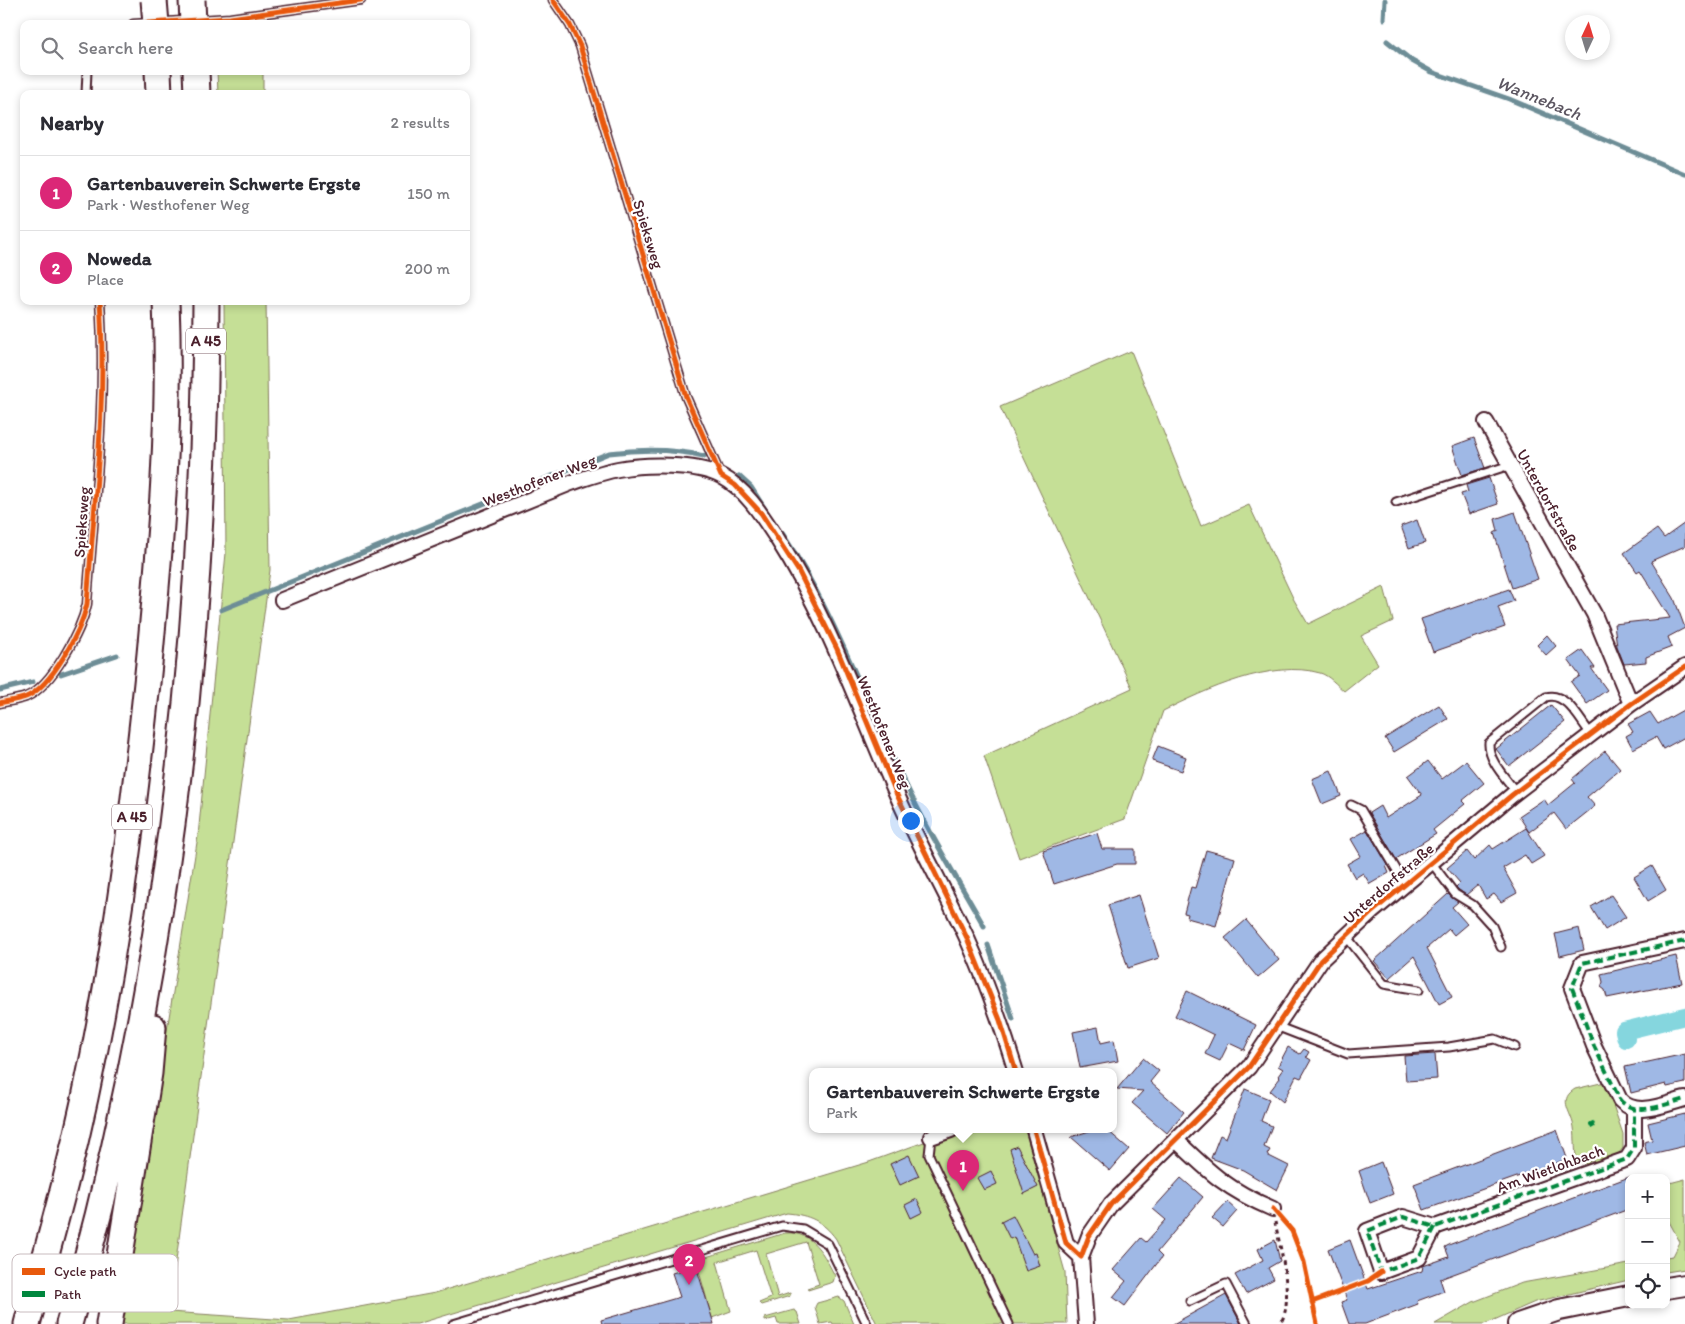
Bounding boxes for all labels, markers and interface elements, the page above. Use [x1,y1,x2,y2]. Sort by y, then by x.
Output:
north arrow [1565,15,1610,60]
search box [20,20,470,75]
icon: search [38,34,66,62]
text: Search here [78,36,173,59]
water label: Wannebach [1494,71,1585,125]
text: Nearby [40,110,104,135]
text: 2 results [390,113,450,132]
text: Gartenbauverein Schwerte Ergste [87,172,361,195]
text: 1 [52,184,60,203]
text: 150 m [407,184,450,203]
text: Park · Westhofener Weg [87,195,249,214]
street label: Spieksweg [629,197,668,272]
text: Noweda [87,247,152,270]
text: 2 [52,259,60,278]
text: 200 m [405,259,450,278]
text: Place [87,270,124,289]
road number: A 45 [186,328,226,354]
street label: Unterdorfstraße [1513,446,1584,555]
street label: Westhofener Weg [480,450,599,511]
street label: Spieksweg [70,485,94,558]
street label: Westhofener Weg [853,673,916,792]
road number: A 45 [112,804,152,830]
your location [898,808,924,834]
street label: Unterdorfstraße [1339,839,1438,928]
popup [809,1068,1117,1133]
text: Gartenbauverein Schwerte Ergste [826,1080,1100,1103]
text: Park [826,1103,858,1122]
street label: Am Wietlohbach [1494,1140,1607,1197]
pin: 1 [947,1150,979,1191]
map controls [1625,1174,1670,1309]
button: + [1625,1174,1670,1219]
button: − [1625,1219,1670,1264]
pin: 2 [673,1244,705,1285]
legend [12,1254,178,1312]
text: Cycle path [54,1263,117,1280]
button: locate [1625,1264,1670,1309]
text: Path [54,1286,81,1303]

